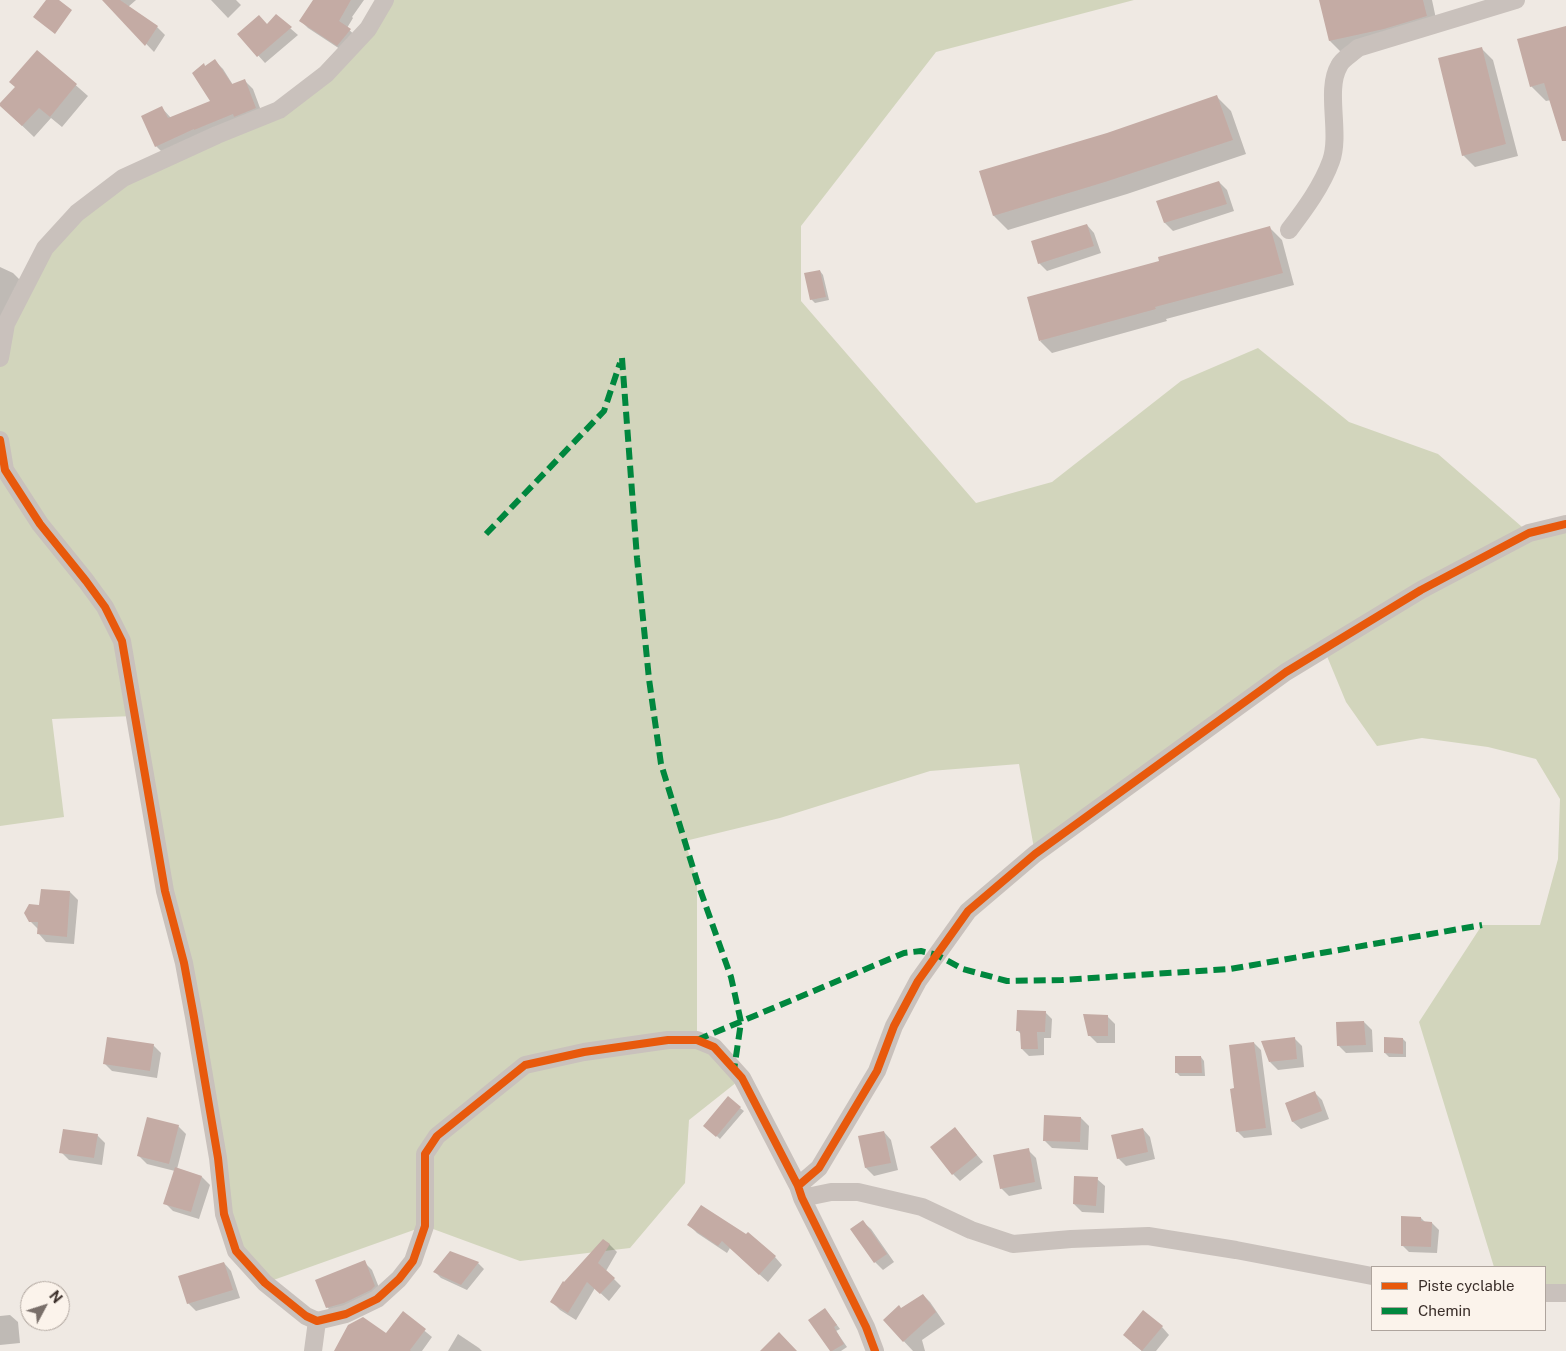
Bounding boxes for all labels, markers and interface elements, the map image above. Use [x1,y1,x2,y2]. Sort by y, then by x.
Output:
legend [1371,1266,1546,1331]
text: Piste cyclable [1418,1277,1515,1294]
north arrow [20,1281,70,1331]
text: N [46,1288,65,1306]
text: Chemin [1418,1302,1471,1319]

